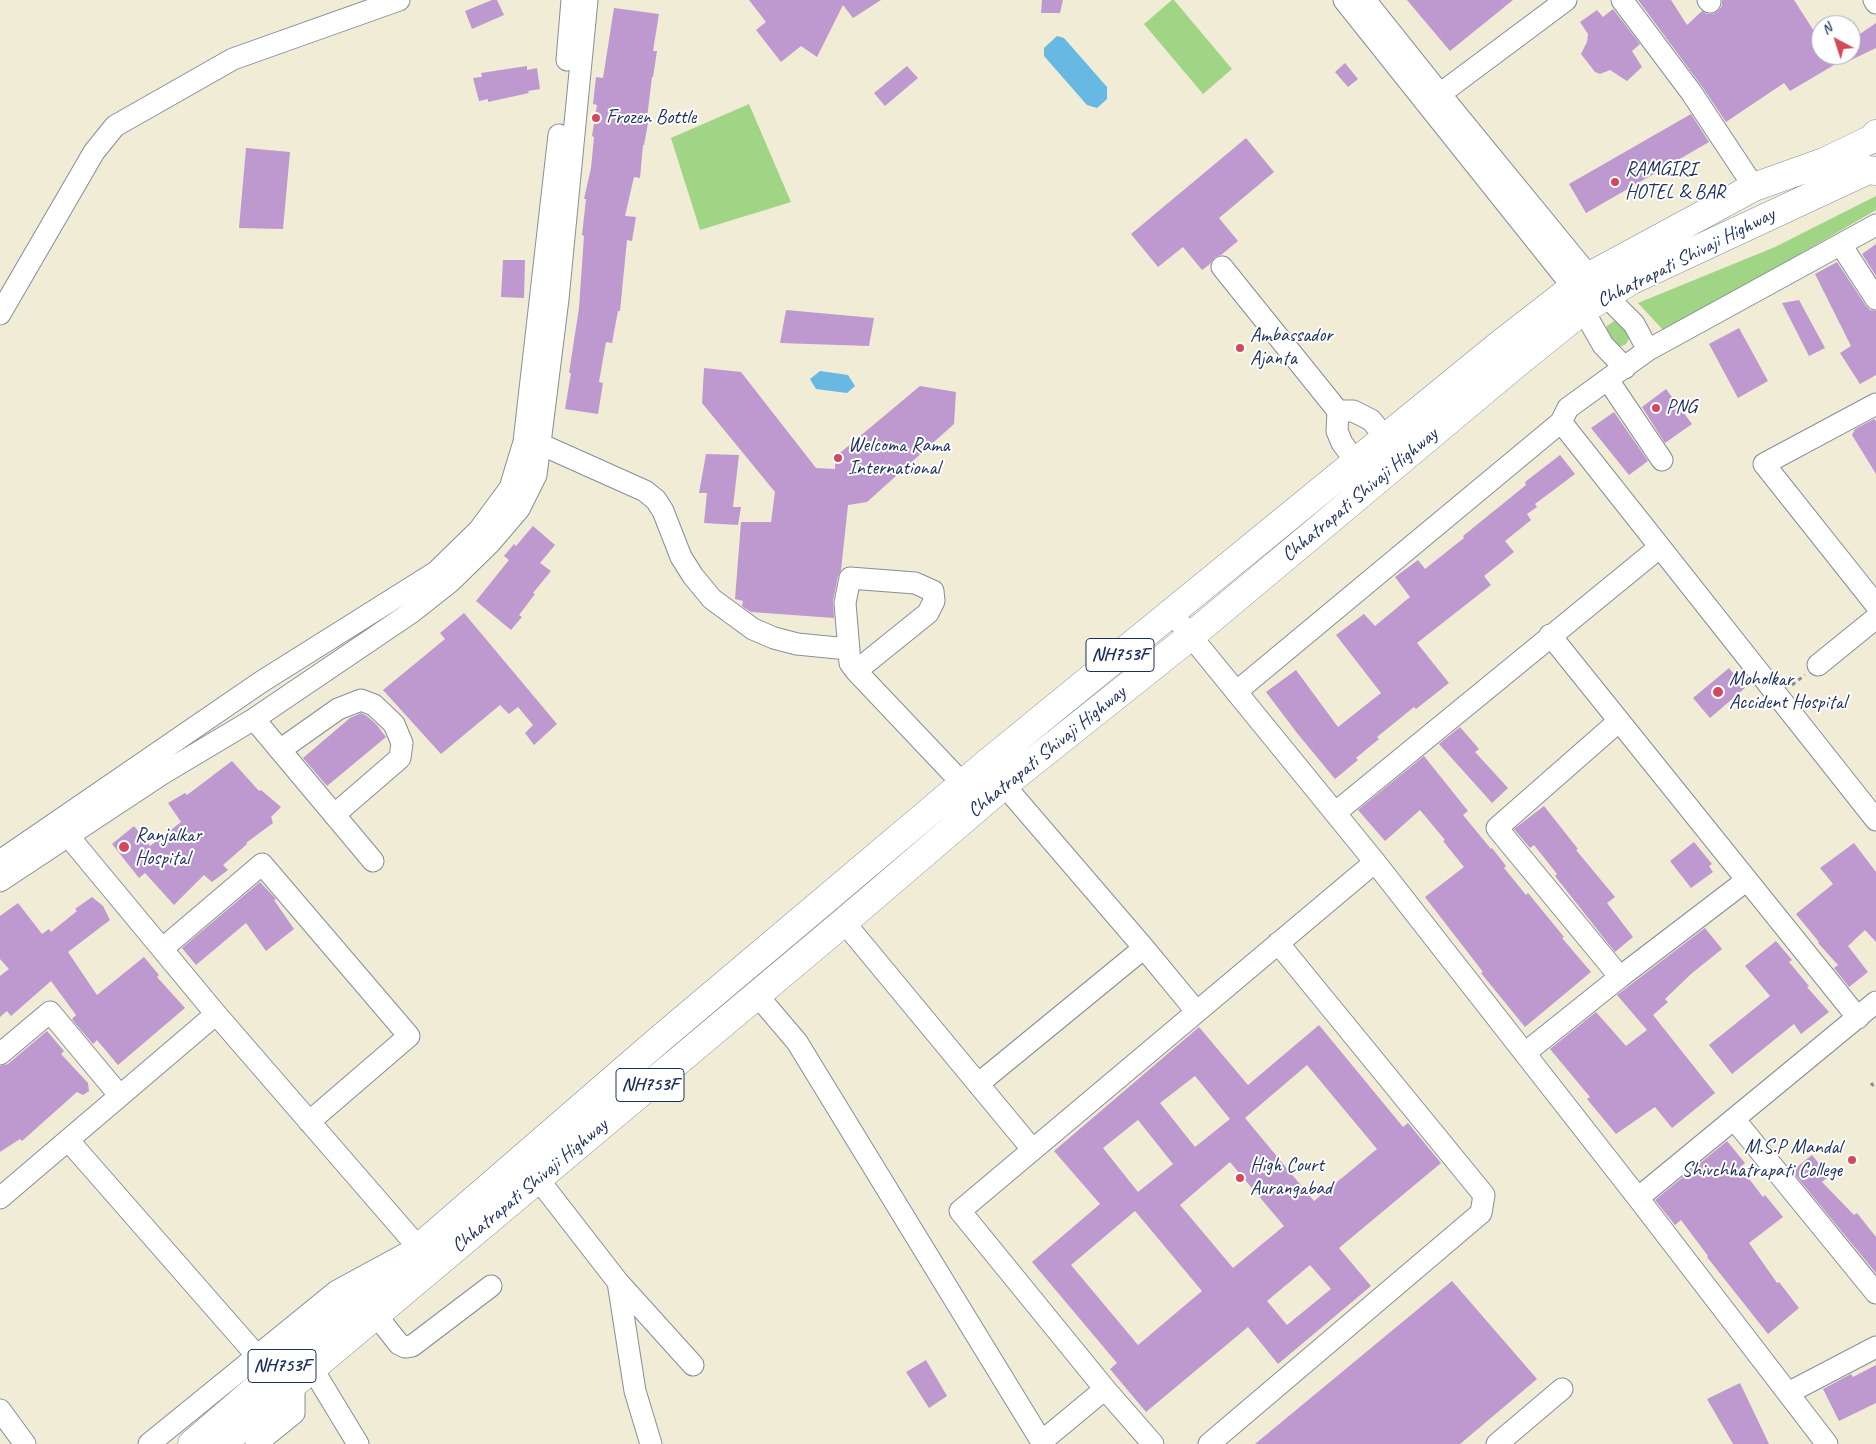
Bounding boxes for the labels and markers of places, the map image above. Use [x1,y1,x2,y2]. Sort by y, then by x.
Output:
place label: Frozen Bottle [606,106,696,130]
marker: Frozen Bottle [590,112,602,124]
place label: RAMGIRI HOTEL & BAR [1625,158,1725,205]
marker: RAMGIRI HOTEL & BAR [1609,176,1621,188]
place label: Ambassador Ajanta [1250,324,1332,371]
marker: Ambassador Ajanta [1234,342,1246,354]
place label: PNG [1666,396,1697,420]
marker: PNG [1650,402,1662,414]
place label: Welcoma Rama International [848,434,949,481]
marker: Welcoma Rama International [832,452,844,464]
place label: Moholkar Accident Hospital [1729,668,1846,715]
marker: Moholkar Accident Hospital [1711,685,1725,699]
place label: Ranjalkar Hospital [135,824,201,871]
marker: Ranjalkar Hospital [117,840,131,854]
place label: M.S.P Mandal Shivchhatrapati College [1682,1136,1842,1183]
place label: High Court Aurangabad [1250,1154,1332,1201]
marker: M.S.P Mandal Shivchhatrapati College [1846,1154,1858,1166]
marker: High Court Aurangabad [1234,1172,1246,1184]

